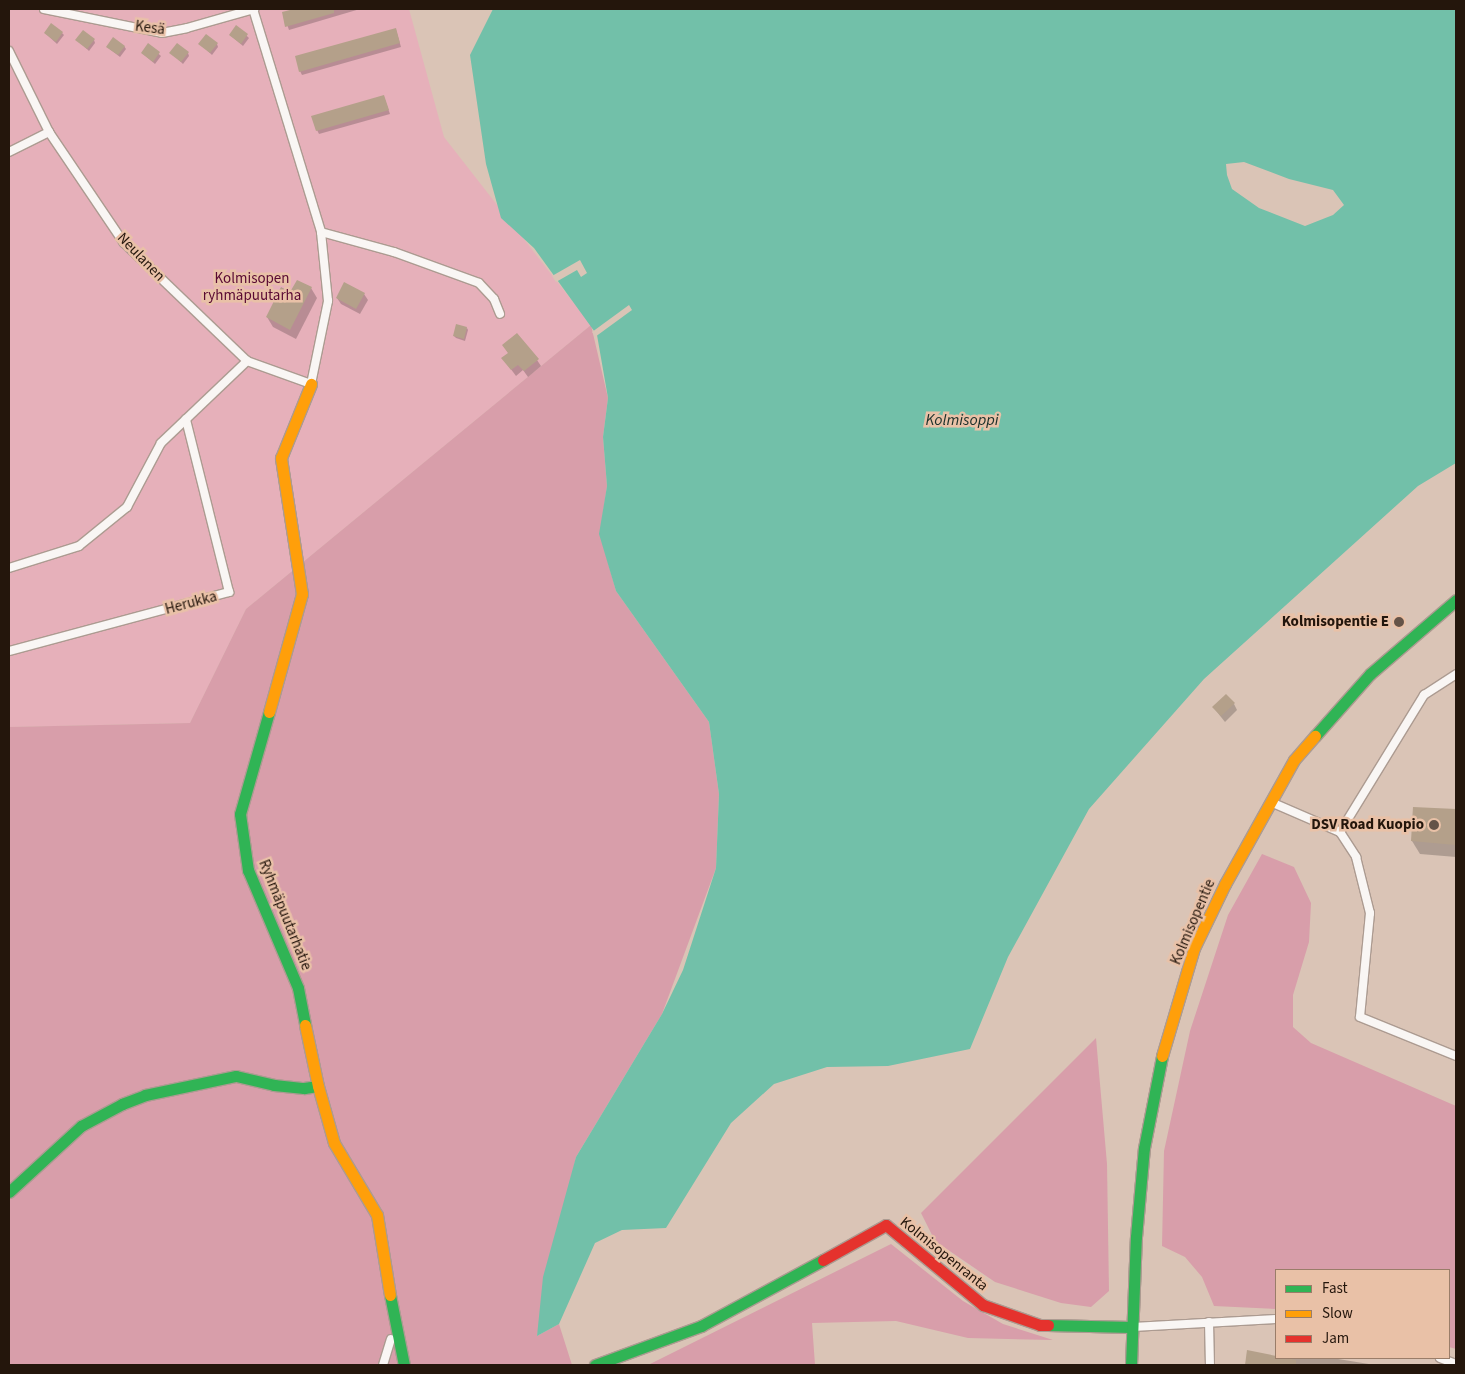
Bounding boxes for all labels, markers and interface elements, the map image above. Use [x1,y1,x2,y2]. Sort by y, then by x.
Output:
street label: Kesä [134,17,166,39]
street label: Neulanen [113,229,169,285]
park label: Kolmisopen ryhmäpuutarha [203,269,301,304]
water label: Kolmisoppi [925,410,999,430]
street label: Herukka [163,587,219,619]
place label: Kolmisopentie E [1282,613,1389,631]
marker: Kolmisopentie E [1393,616,1405,628]
place label: DSV Road Kuopio [1311,816,1424,834]
marker: DSV Road Kuopio [1428,819,1440,831]
street label: Ryhmäpuutarhatie [255,857,315,973]
street label: Kolmisopentie [1167,876,1219,968]
street label: Kolmisopenranta [896,1213,992,1295]
legend [1275,1269,1450,1359]
text: Fast [1322,1278,1348,1299]
text: Slow [1322,1303,1353,1324]
text: Jam [1322,1328,1349,1349]

